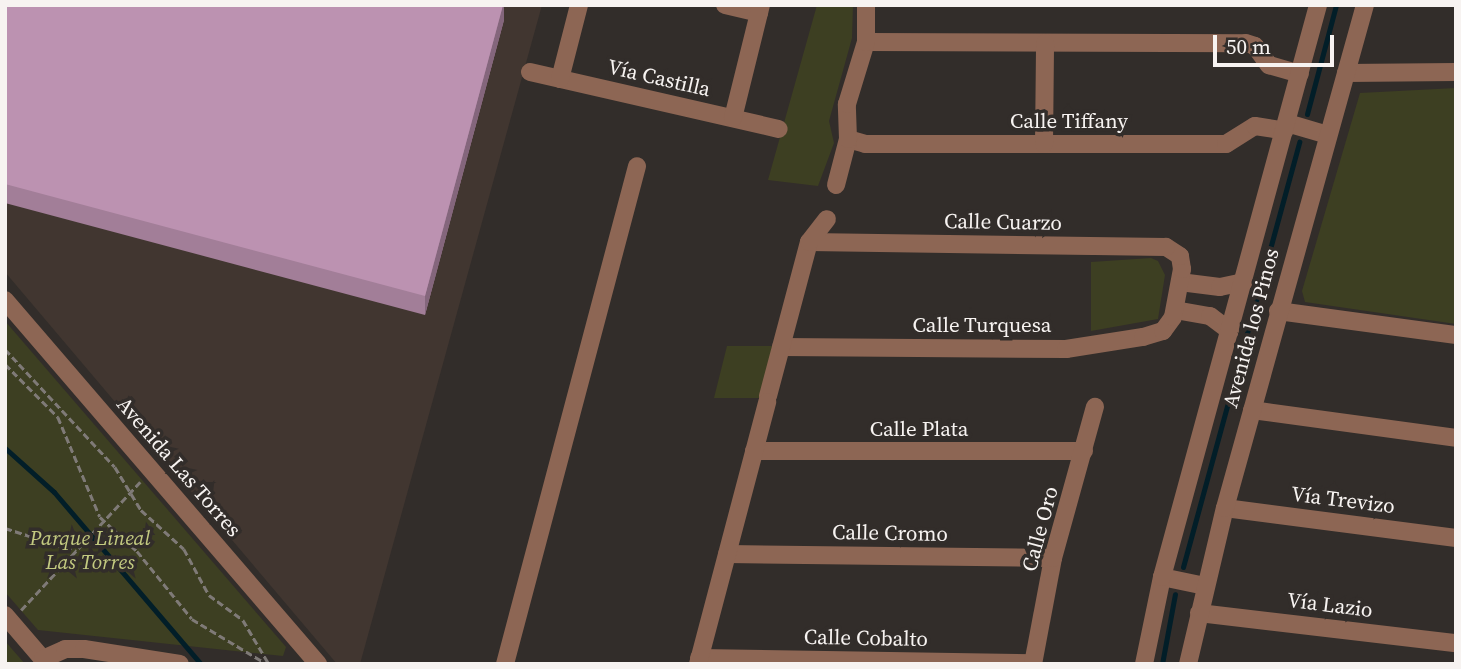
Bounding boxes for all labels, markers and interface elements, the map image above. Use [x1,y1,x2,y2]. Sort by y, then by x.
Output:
scale bar [1216,21,1337,65]
text: 50 m [1226,32,1271,61]
street label: Vía Castilla [605,54,713,102]
street label: Calle Tiffany [1010,108,1128,134]
street label: Calle Cuarzo [944,208,1062,236]
street label: Avenida los Pinos [1218,246,1284,410]
street label: Calle Turquesa [912,312,1052,338]
street label: Avenida Las Torres [111,392,247,542]
street label: Calle Plata [870,416,968,442]
street label: Vía Trevizo [1290,481,1396,519]
street label: Calle Oro [1017,484,1063,574]
street label: Calle Cromo [832,519,948,547]
park label: Parque Lineal Las Torres [30,525,150,575]
street label: Vía Lazio [1286,587,1374,623]
street label: Calle Cobalto [804,624,928,652]

